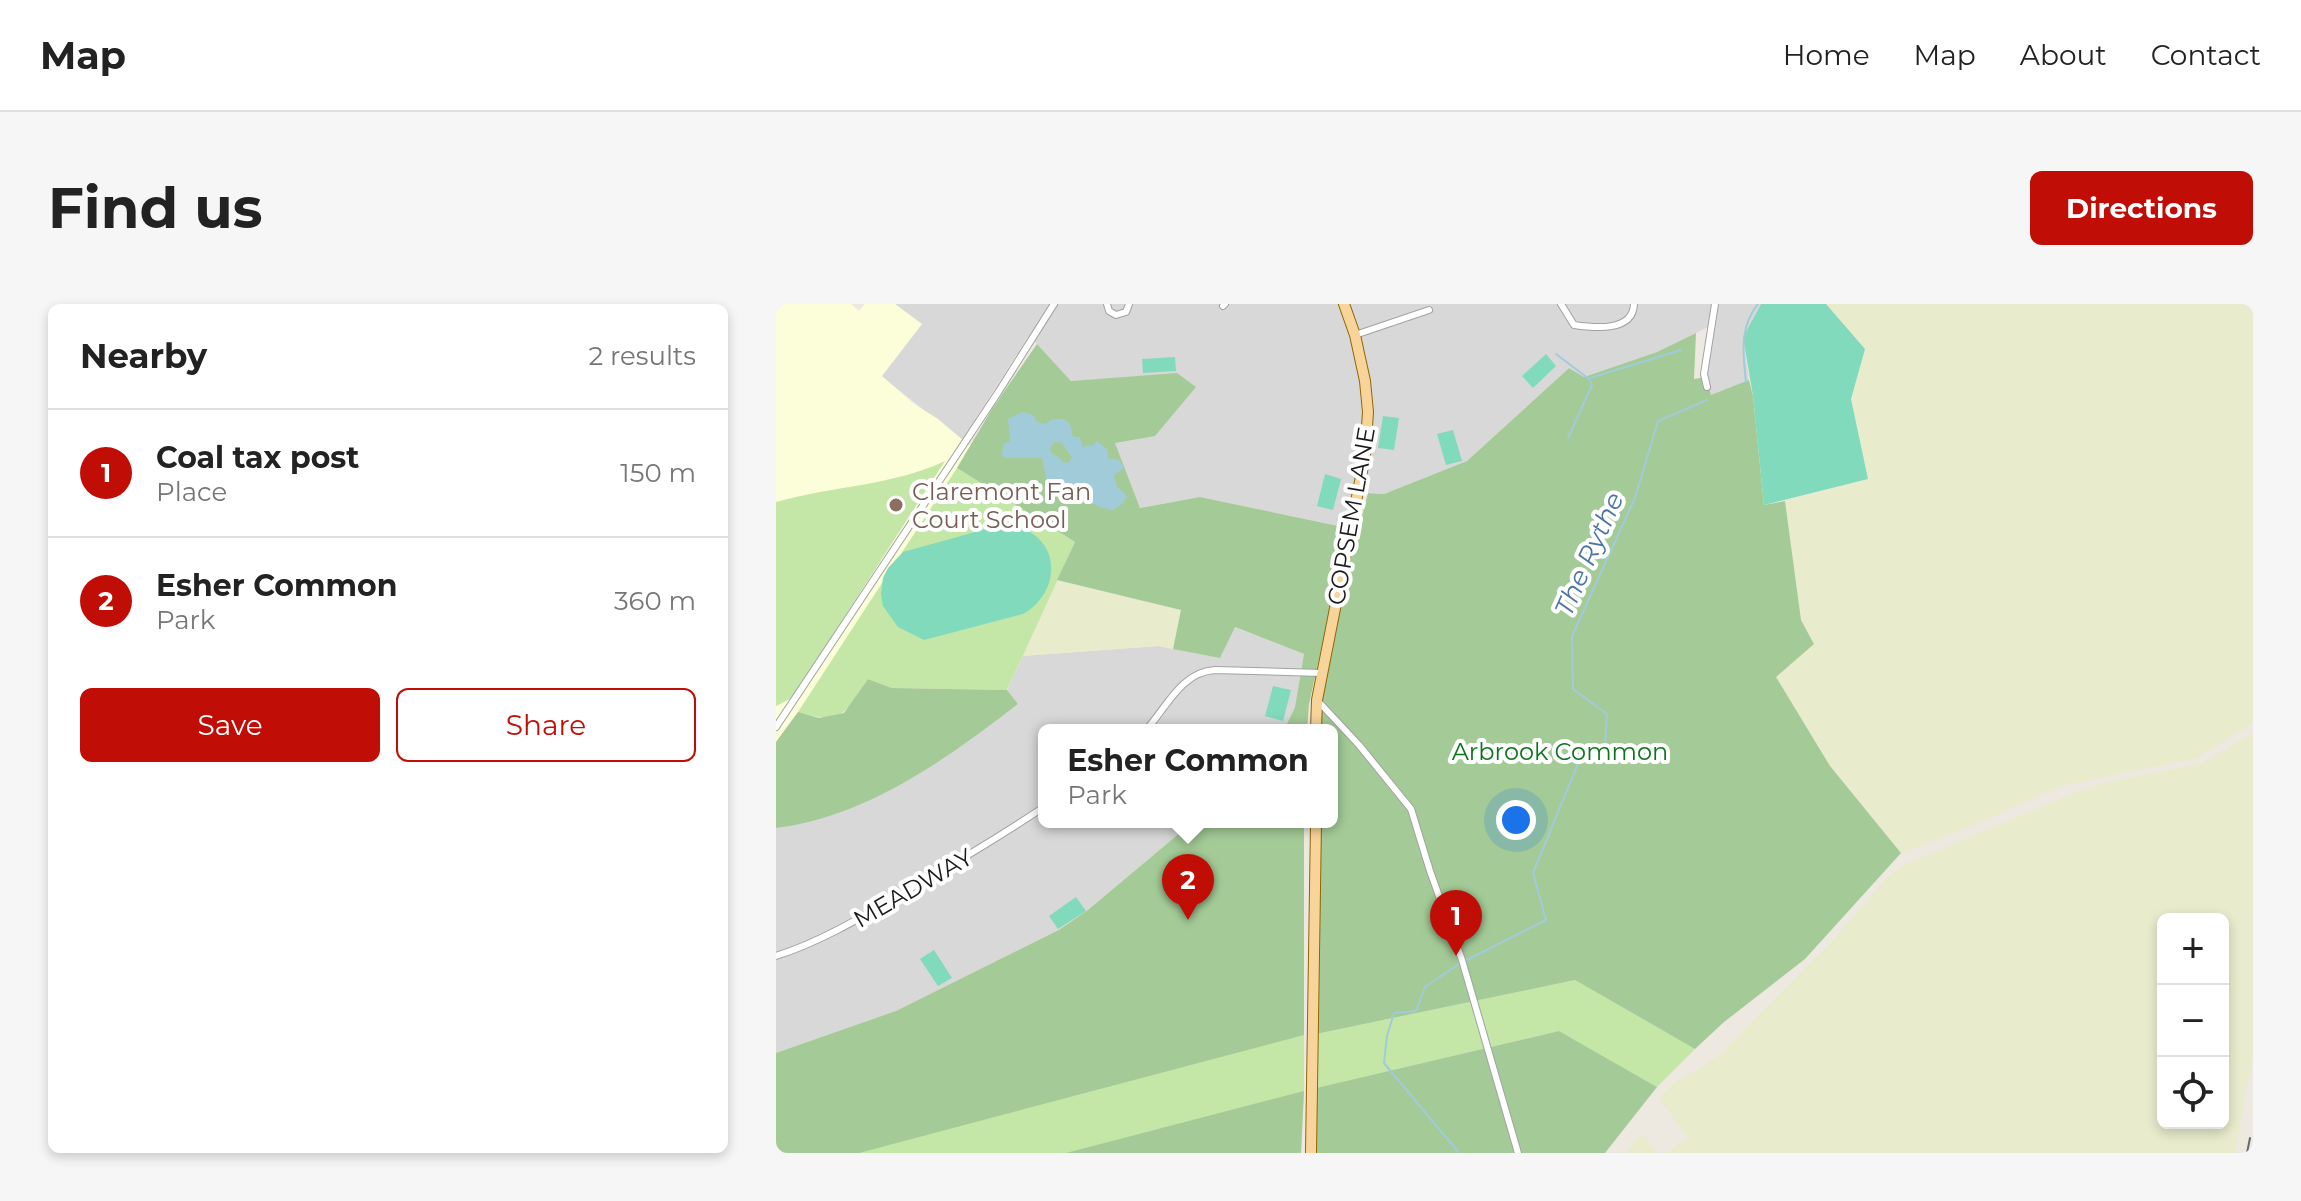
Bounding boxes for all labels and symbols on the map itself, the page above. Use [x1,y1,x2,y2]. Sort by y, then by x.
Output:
street label: COPSEM LANE [1321,425,1381,607]
place label: Claremont Fan Court School [912,477,1091,534]
water label: The Rythe [1548,487,1630,621]
marker: Claremont Fan Court School [887,496,905,514]
park label: Arbrook Common [1452,737,1668,766]
your location [1496,800,1536,840]
street label: MEADWAY [848,842,978,934]
pin: 2 [1162,854,1214,920]
pin: 1 [1430,890,1482,956]

